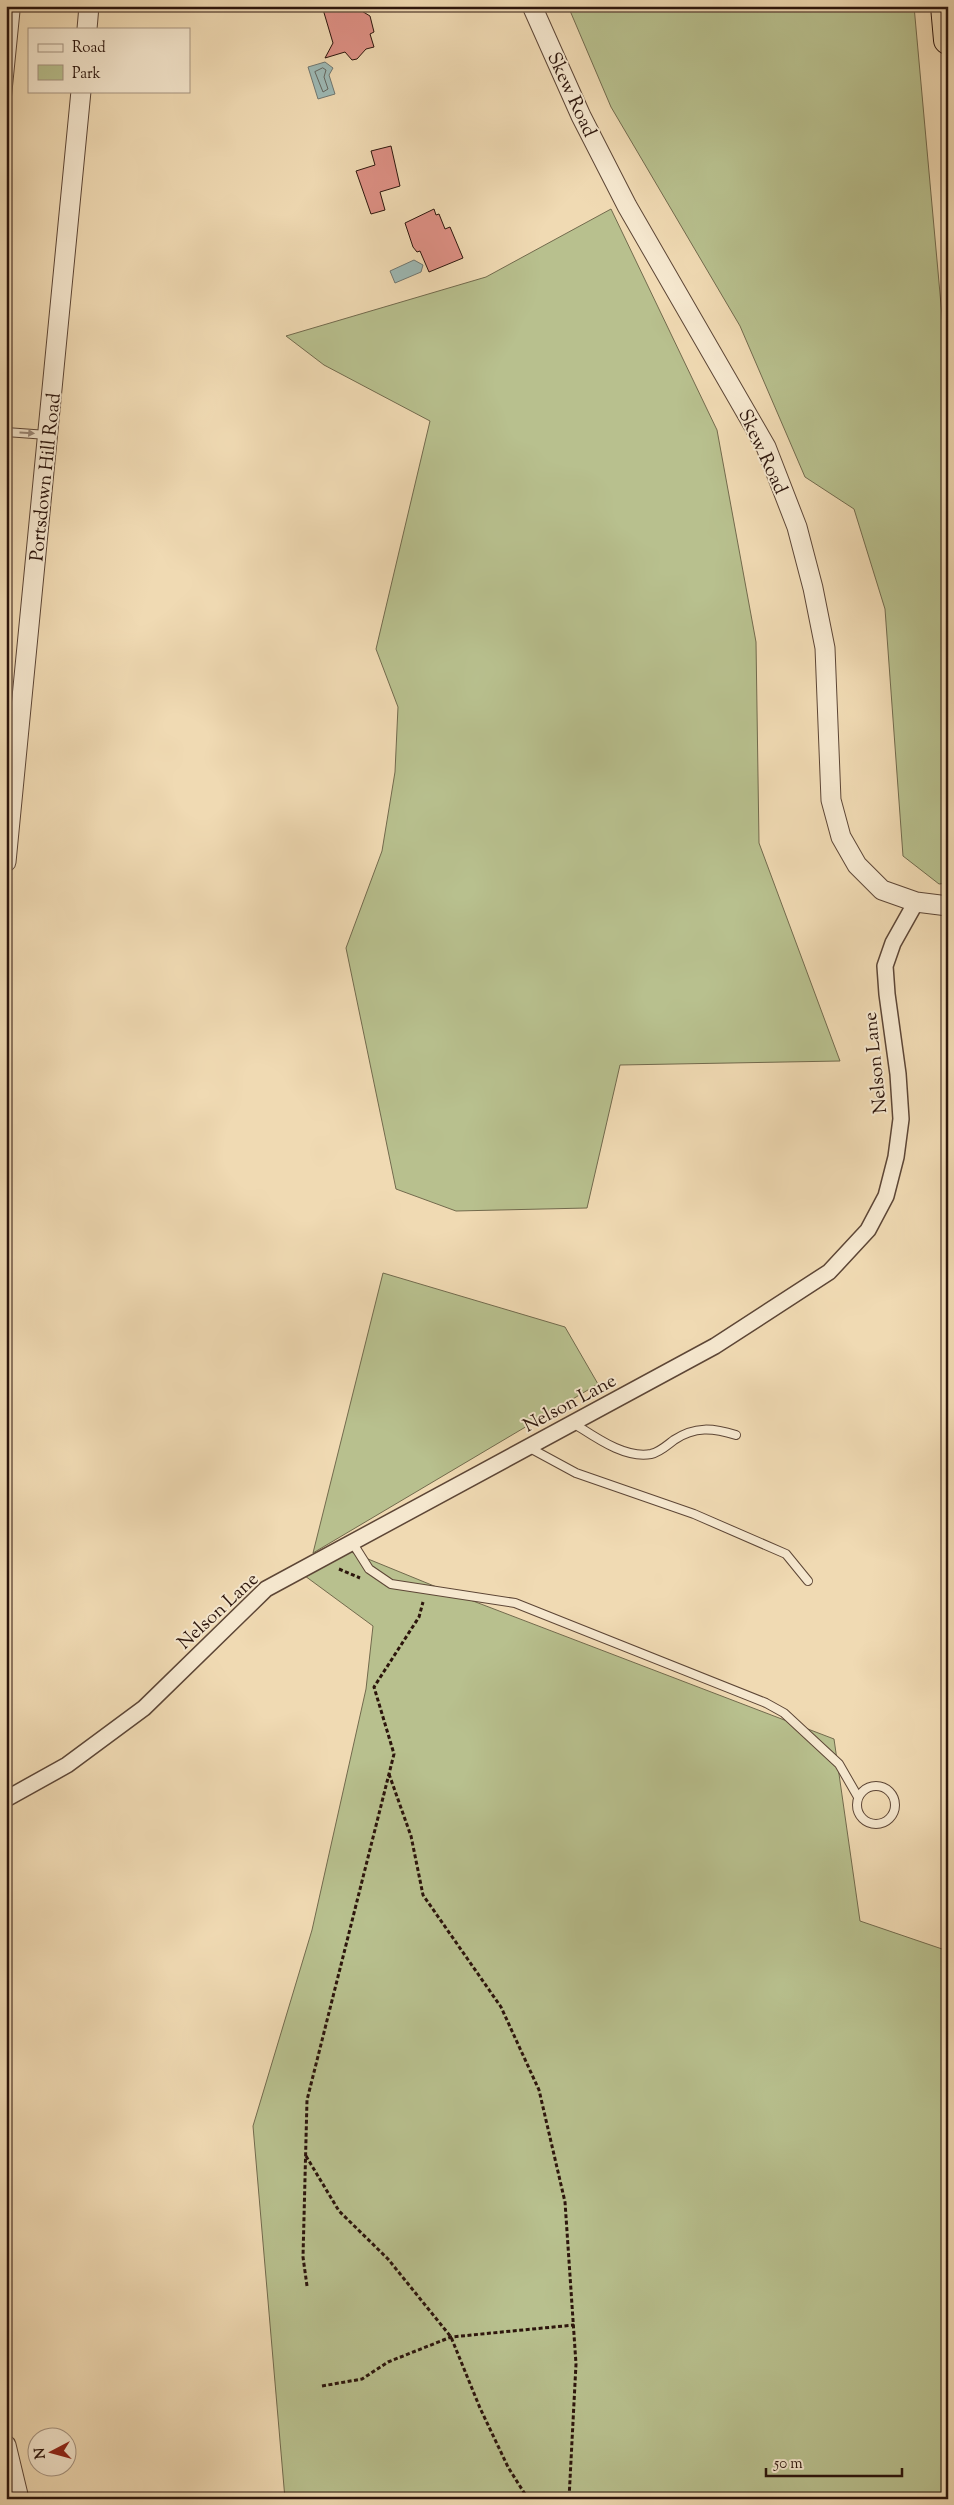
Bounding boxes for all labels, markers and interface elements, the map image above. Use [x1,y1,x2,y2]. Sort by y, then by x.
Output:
legend [28,28,190,92]
text: Road [72,38,106,59]
street label: Skew Road [539,48,602,142]
text: Park [72,64,101,85]
street label: Portsdown Hill Road [24,392,69,563]
street label: Skew Road [730,405,793,499]
one-way arrow [19,430,35,438]
street label: Nelson Lane [858,1010,895,1115]
street label: Nelson Lane [519,1368,622,1440]
street label: Nelson Lane [172,1567,265,1657]
north arrow [28,2428,78,2478]
scale bar [766,2445,903,2477]
text: N [31,2447,52,2460]
text: 50 m [773,2454,803,2475]

